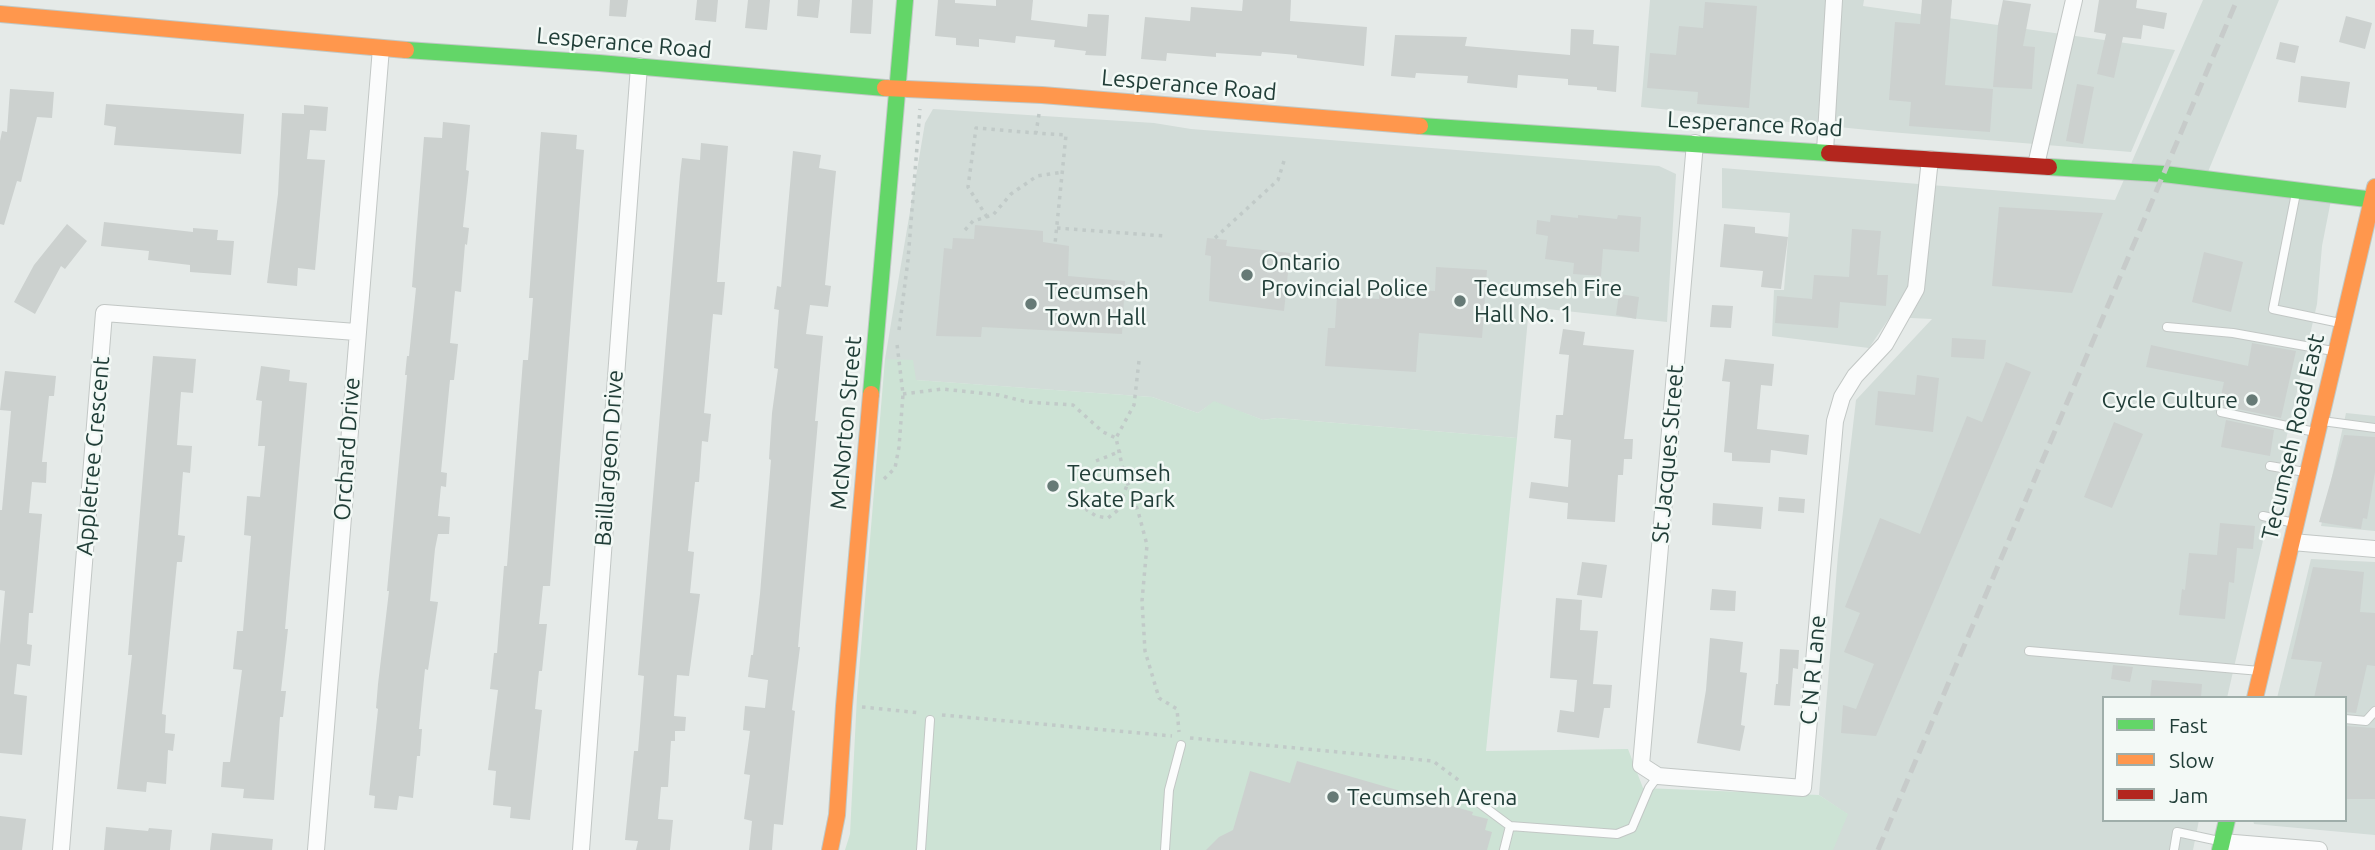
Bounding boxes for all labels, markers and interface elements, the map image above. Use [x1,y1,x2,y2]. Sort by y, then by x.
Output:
street label: Lesperance Road [535,22,713,64]
street label: Lesperance Road [1100,64,1278,106]
street label: Lesperance Road [1667,106,1843,142]
place label: Ontario Provincial Police [1261,248,1428,302]
marker: Ontario Provincial Police [1239,267,1255,283]
place label: Tecumseh Fire Hall No. 1 [1474,274,1622,328]
place label: Tecumseh Town Hall [1045,277,1149,331]
marker: Tecumseh Fire Hall No. 1 [1452,293,1468,309]
marker: Tecumseh Town Hall [1023,296,1039,312]
street label: Tecumseh Road East [2256,331,2330,543]
street label: McNorton Street [825,335,867,511]
street label: Appletree Crescent [71,355,115,557]
street label: St Jacques Street [1646,364,1690,544]
street label: Baillargeon Drive [589,369,629,547]
street label: Orchard Drive [328,376,366,522]
place label: Cycle Culture [2102,386,2238,414]
marker: Cycle Culture [2244,392,2260,408]
place label: Tecumseh Skate Park [1067,459,1175,513]
marker: Tecumseh Skate Park [1045,478,1061,494]
street label: C N R Lane [1794,614,1832,726]
legend [2102,696,2347,822]
text: Fast [2169,713,2207,737]
text: Slow [2169,748,2214,772]
place label: Tecumseh Arena [1347,783,1517,811]
text: Jam [2169,783,2208,807]
marker: Tecumseh Arena [1325,789,1341,805]

